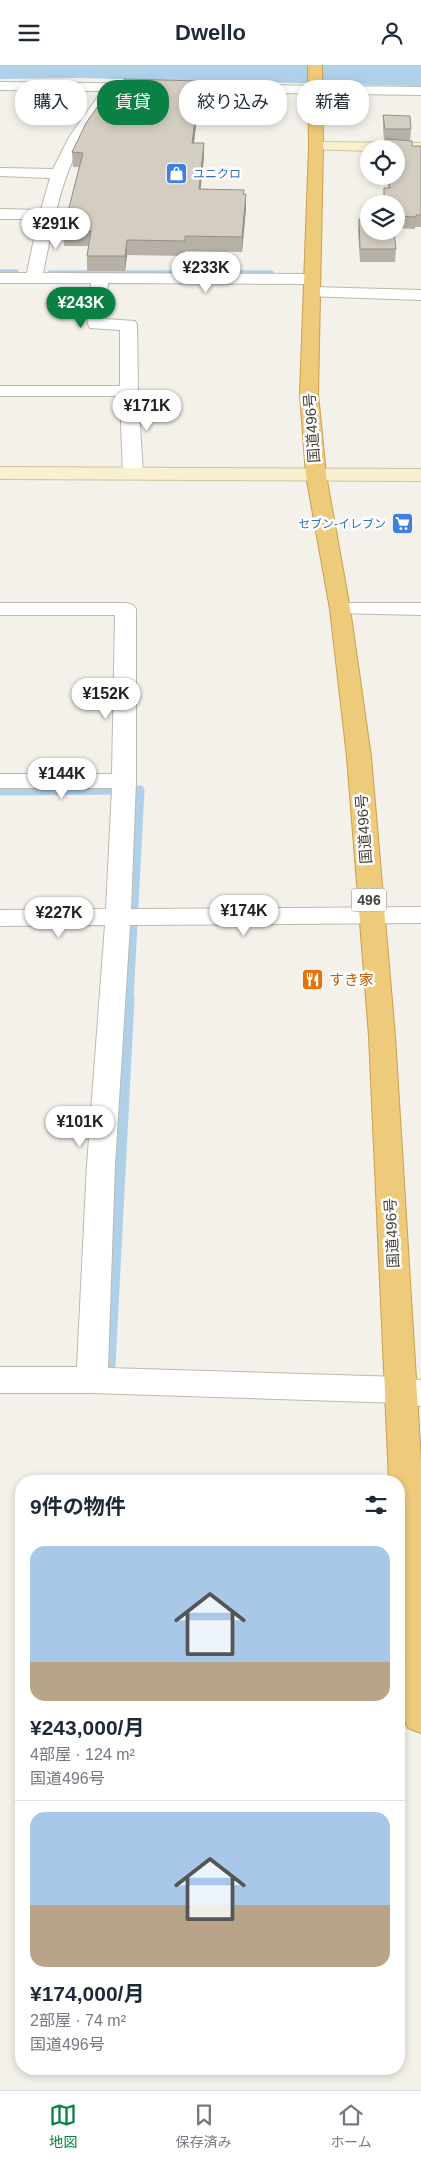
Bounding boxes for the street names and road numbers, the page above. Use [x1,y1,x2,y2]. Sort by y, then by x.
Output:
street label: 国道496号 [301,393,322,464]
street label: 国道496号 [353,794,374,865]
road number: 496 [352,889,386,911]
street label: 国道496号 [381,1198,402,1268]

